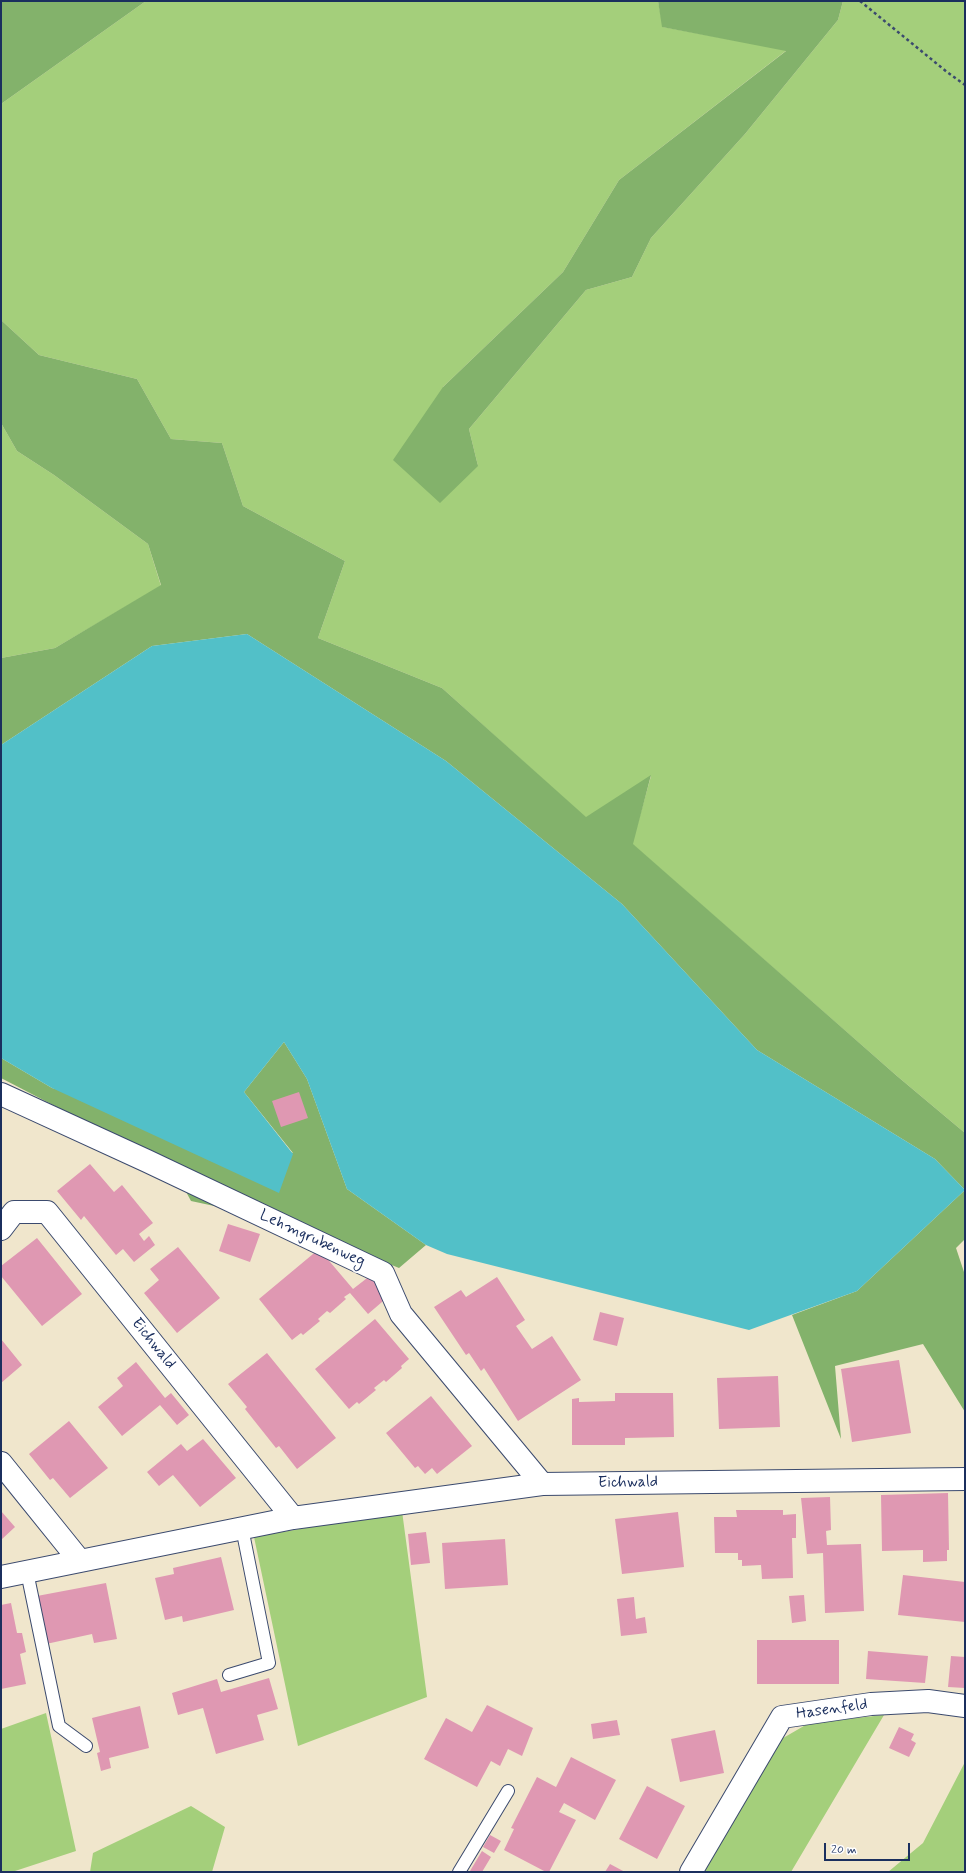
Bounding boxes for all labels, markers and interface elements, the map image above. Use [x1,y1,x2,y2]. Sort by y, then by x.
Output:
street label: Lehmgrubenweg [256,1206,368,1272]
street label: Eichwald [127,1315,179,1373]
street label: Eichwald [598,1473,658,1493]
street label: Hasenfeld [795,1695,869,1725]
scale bar [826,1835,912,1861]
text: 20 m [831,1842,857,1858]

